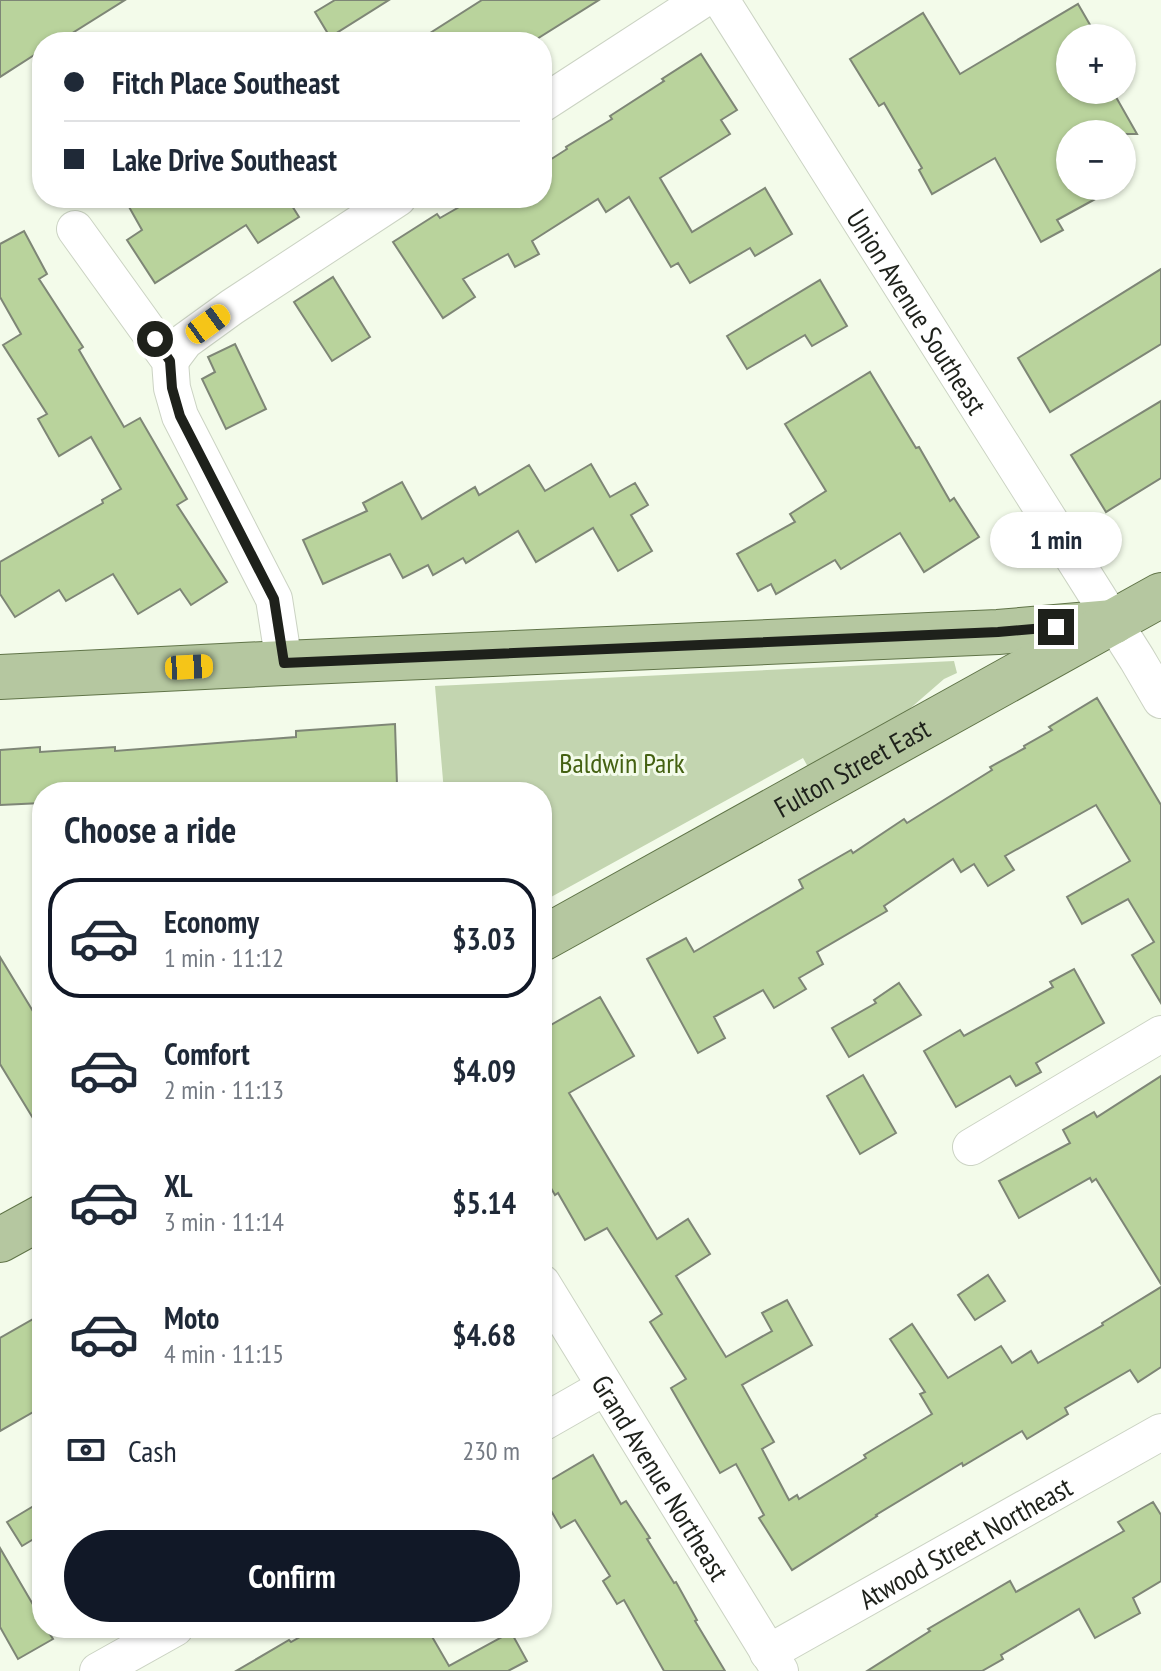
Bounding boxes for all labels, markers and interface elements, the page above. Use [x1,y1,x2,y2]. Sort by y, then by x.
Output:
map controls [1056,24,1136,200]
button: + [1056,24,1136,104]
text: Fitch Place Southeast [112,63,340,102]
button: − [1056,120,1136,200]
text: Lake Drive Southeast [112,140,337,179]
street label: Union Avenue Southeast [839,202,996,421]
car [182,300,234,348]
route start [137,321,173,357]
callout: 1 min [990,511,1122,567]
text: 1 min [1030,523,1082,556]
route end [1038,609,1074,645]
car [164,654,214,680]
street label: Fulton Street East [767,709,936,825]
park label: Baldwin Park [559,744,685,781]
text: Choose a ride [64,806,236,853]
icon: car [68,902,140,974]
text: Economy [164,902,259,941]
text: $3.03 [452,919,516,958]
text: 1 min · 11:12 [164,941,284,974]
icon: car [68,1034,140,1106]
text: Comfort [164,1034,250,1073]
text: $4.09 [452,1051,516,1090]
text: 2 min · 11:13 [164,1073,284,1106]
icon: car [68,1166,140,1238]
text: XL [164,1166,193,1205]
text: $5.14 [452,1183,516,1222]
text: 3 min · 11:14 [164,1205,284,1238]
icon: car [68,1298,140,1370]
text: Moto [164,1298,219,1337]
text: $4.68 [452,1315,516,1354]
text: 4 min · 11:15 [164,1337,284,1370]
street label: Grand Avenue Northeast [584,1368,738,1587]
icon: cash [64,1428,108,1472]
text: Cash [128,1431,177,1470]
text: 230 m [462,1434,520,1467]
street label: Atwood Street Northeast [852,1467,1078,1617]
button: Confirm [64,1530,520,1622]

